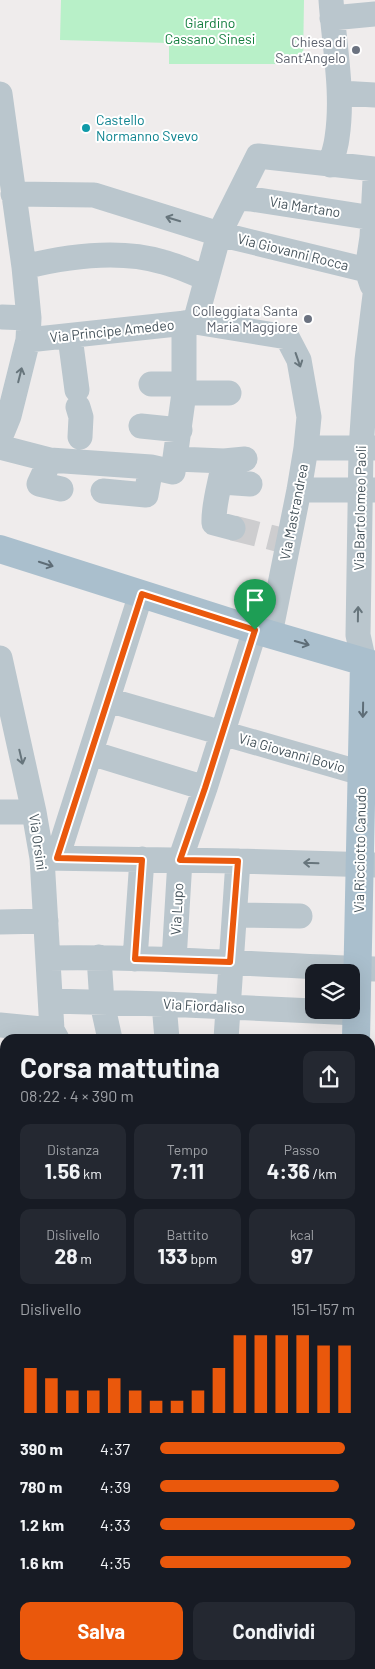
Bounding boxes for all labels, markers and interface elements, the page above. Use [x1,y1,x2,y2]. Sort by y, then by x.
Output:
park label: Giardino Cassano Sinesi [165,14,255,47]
place label: Chiesa di Sant'Angelo [275,33,346,66]
marker: Chiesa di Sant'Angelo [350,44,362,56]
place label: Castello Normanno Svevo [96,111,198,144]
marker: Castello Normanno Svevo [80,122,92,134]
street label: Via Martano [268,193,342,220]
one-way arrow [165,214,181,224]
street label: Via Giovanni Rocca [236,229,351,274]
place label: Colleggiata Santa Maria Maggiore [192,302,298,335]
marker: Colleggiata Santa Maria Maggiore [302,313,314,325]
street label: Via Principe Amedeo [49,316,175,345]
one-way arrow [293,352,303,368]
one-way arrow [15,368,25,384]
street label: Via Bartolomeo Paoli [350,445,369,571]
street label: Via Mastrandrea [276,462,311,561]
one-way arrow [38,560,54,569]
pin [234,579,276,630]
icon: arrive [241,586,269,614]
one-way arrow [353,606,363,622]
one-way arrow [293,639,309,649]
one-way arrow [358,702,368,718]
street label: Via Giovanni Bovio [237,729,348,776]
one-way arrow [17,748,26,764]
street label: Via Ricciotto Canudo [350,787,369,913]
street label: Via Orsini [26,813,51,871]
one-way arrow [303,858,320,868]
street label: Via Lupo [167,882,186,936]
map controls [305,964,360,1019]
button: layers [305,964,360,1019]
street label: Via Fiordaliso [163,995,245,1016]
text: Corsa mattutina [20,1050,220,1084]
button: share [303,1051,355,1103]
text: 08:22 · 4 × 390 m [20,1086,134,1105]
text: Distanza [47,1141,99,1158]
text: Tempo [167,1141,208,1158]
text: Passo [284,1141,320,1158]
text: 1.56 [45,1158,80,1183]
text: 7:11 [171,1158,204,1183]
text: 4:36 [267,1158,310,1183]
text: km [80,1165,102,1182]
text: /km [310,1165,337,1182]
text: Dislivello [46,1226,100,1243]
text: Battito [166,1226,209,1243]
text: kcal [290,1226,314,1243]
text: 28 [54,1243,78,1268]
text: 133 [158,1243,188,1268]
text: 97 [291,1243,313,1268]
text: m [78,1250,92,1267]
text: bpm [188,1250,217,1267]
text: Dislivello [20,1299,81,1318]
text: 151–157 m [291,1299,355,1318]
text: 390 m [20,1439,63,1458]
text: 4:37 [100,1439,130,1458]
text: 780 m [20,1477,62,1496]
text: 4:39 [100,1477,131,1496]
text: 1.2 km [20,1515,64,1534]
text: 4:33 [100,1515,131,1534]
text: 1.6 km [20,1553,64,1572]
text: 4:35 [100,1553,131,1572]
button: Salva [20,1602,183,1660]
button: Condividi [193,1602,355,1660]

